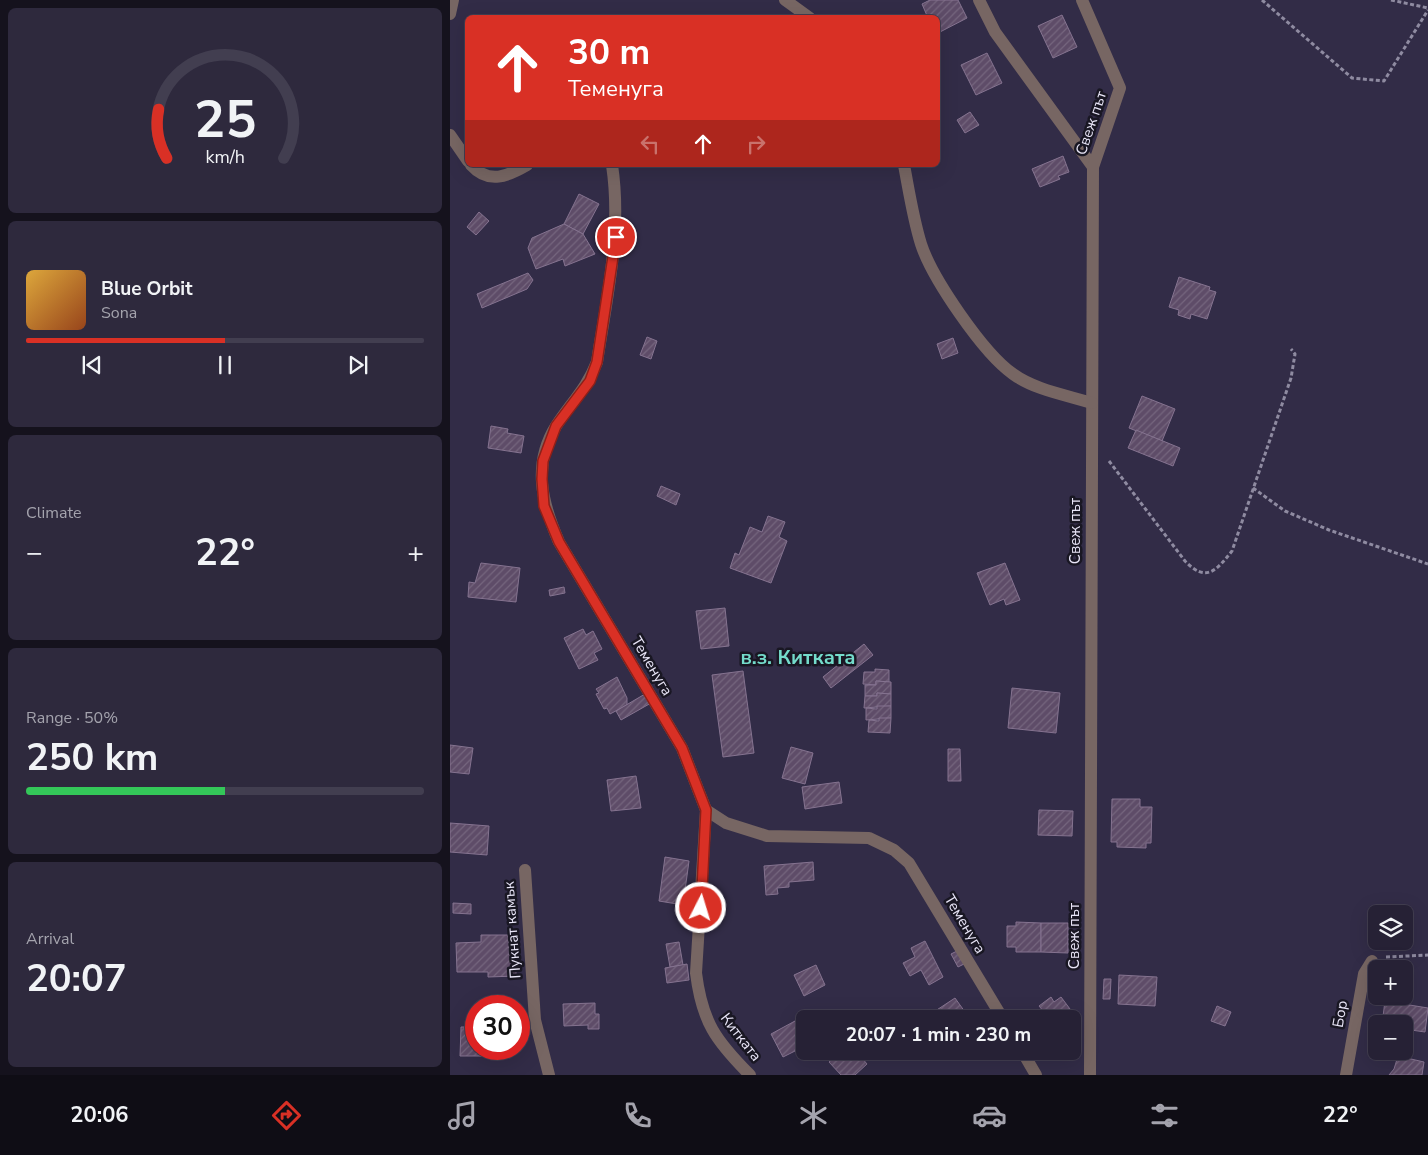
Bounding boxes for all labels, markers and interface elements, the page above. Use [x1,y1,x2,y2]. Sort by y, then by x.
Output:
text: 30 m [568,29,650,76]
icon: ahead [485,35,550,100]
text: Теменуга [568,74,664,104]
text: 25 [194,84,256,155]
street label: Свеж път [1071,88,1111,158]
icon: left [636,130,664,158]
icon: ahead [689,130,717,158]
icon: right [742,130,770,158]
text: km/h [205,145,245,169]
pin [595,216,637,258]
icon: arrive [602,223,630,251]
text: Blue Orbit [101,276,192,302]
text: Sona [101,302,137,324]
icon: previous [78,351,106,379]
icon: pause [211,351,239,379]
icon: next [344,351,372,379]
street label: Свеж път [1065,498,1085,564]
text: Climate [26,502,81,524]
text: 22° [195,527,255,578]
text: − [26,534,43,572]
text: + [407,534,424,572]
street label: Теменуга [627,633,677,699]
district label: в.з. Китката [740,644,856,671]
text: Range · 50% [26,707,118,729]
text: 250 km [26,732,158,783]
street label: Пукнат камък [499,881,525,979]
position arrow [674,881,726,933]
street label: Теменуга [940,891,990,957]
street label: Свеж път [1064,903,1084,969]
map controls [1368,905,1413,1060]
button: layers [1368,905,1413,950]
text: Arrival [26,928,74,950]
text: 20:07 [26,953,127,1004]
button: + [1368,960,1413,1005]
speed limit sign: 30 [465,995,530,1060]
street label: Бор [1328,999,1352,1029]
street label: Китката [716,1009,766,1065]
button: − [1368,1015,1413,1060]
text: 20:07 · 1 min · 230 m [846,1022,1031,1048]
icon: directions [269,1098,304,1133]
icon: music [445,1098,480,1133]
icon: phone [620,1098,655,1133]
icon: climate [796,1098,831,1133]
icon: car [972,1098,1007,1133]
icon: filters [1147,1098,1182,1133]
text: 20:06 [70,1100,129,1130]
text: 22° [1323,1100,1358,1130]

